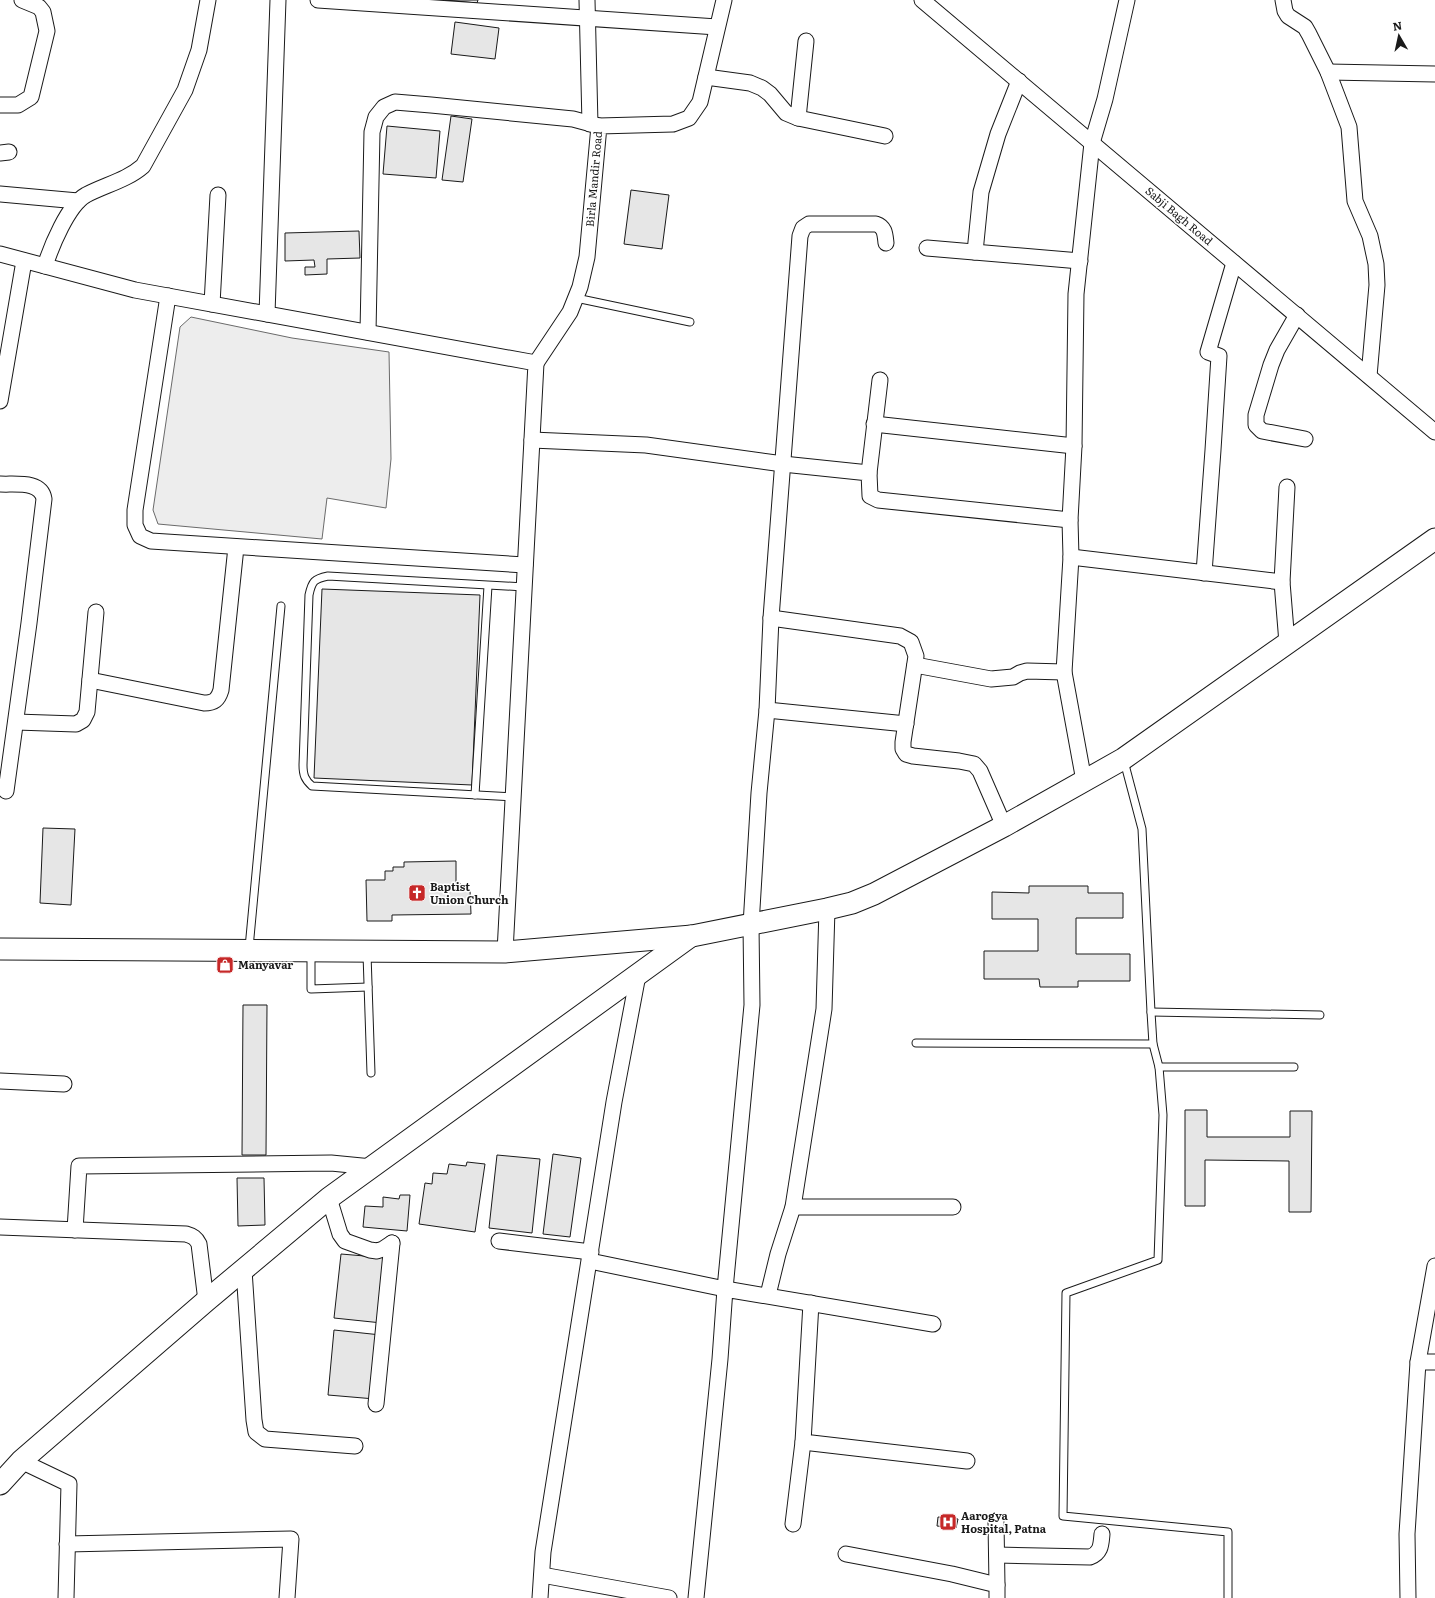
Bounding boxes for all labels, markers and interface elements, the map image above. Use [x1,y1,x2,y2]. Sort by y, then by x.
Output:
north arrow [1379,16,1419,56]
text: N [1391,17,1403,34]
street label: Birla Mandir Road [581,130,605,227]
street label: Sabji Bagh Road [1143,182,1217,248]
place label: Baptist Union Church [430,878,509,907]
church icon: Baptist Union Church [407,883,427,903]
shop icon: Manyavar [215,955,235,975]
place label: Manyavar [238,956,293,972]
place label: Aarogya Hospital, Patna [961,1507,1047,1536]
hospital icon: Aarogya Hospital, Patna [938,1512,958,1532]

